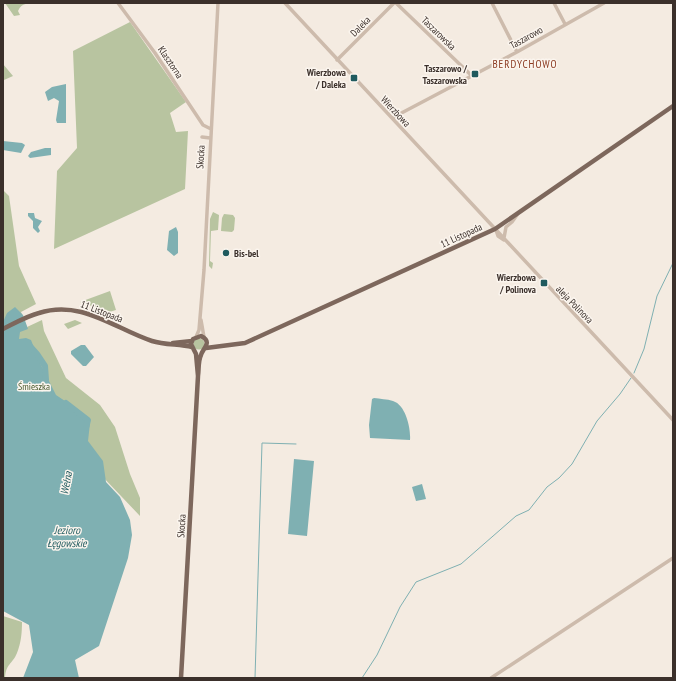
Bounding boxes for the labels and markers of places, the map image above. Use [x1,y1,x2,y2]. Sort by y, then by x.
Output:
place label: Taszarowo / Taszarowska [423,62,468,87]
place label: Wierzbowa / Daleka [306,66,346,91]
marker: Taszarowo / Taszarowska [470,69,480,79]
marker: Wierzbowa / Daleka [349,73,359,83]
place label: Bis-bel [234,247,259,260]
marker: Bis-bel [221,248,231,258]
place label: Wierzbowa / Polinova [496,271,536,296]
marker: Wierzbowa / Polinova [539,278,549,288]

